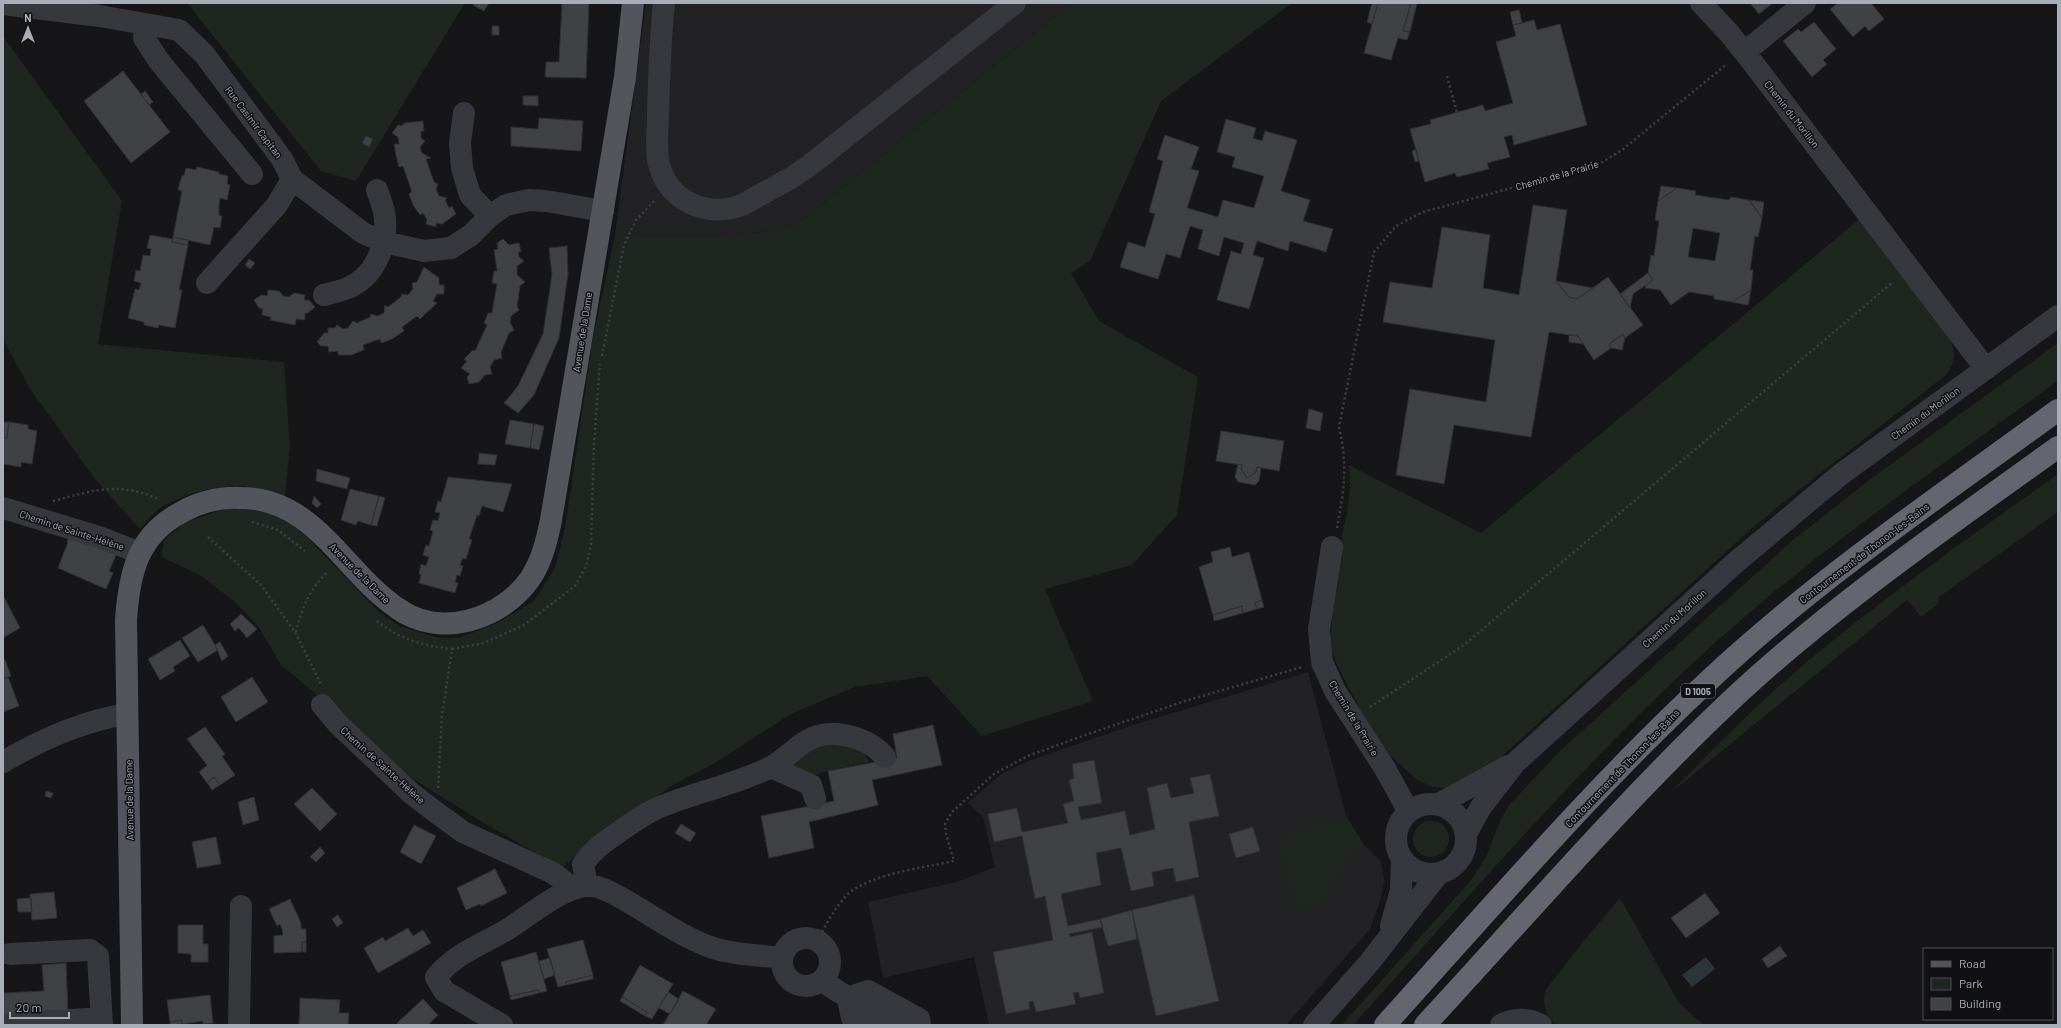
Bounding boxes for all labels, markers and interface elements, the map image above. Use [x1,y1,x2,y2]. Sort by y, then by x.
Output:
north arrow [8,8,48,48]
text: N [24,11,32,24]
street label: Chemin du Morillon [1762,78,1822,150]
street label: Rue Casimir Capitan [223,84,285,160]
street label: Chemin de la Prairie [1514,157,1600,193]
street label: Avenue de la Dame [570,291,594,373]
street label: Chemin du Morillon [1888,384,1962,442]
street label: Contournement de Thonon-les-Bains [1797,500,1932,606]
street label: Chemin de Sainte-Hélène [18,507,126,553]
street label: Avenue de la Dame [327,540,393,606]
street label: Chemin du Morillon [1640,586,1708,650]
street label: Chemin de la Prairie [1327,678,1381,758]
road number: D 1005 [1681,684,1715,698]
street label: Contournement de Thonon-les-Bains [1562,706,1682,830]
street label: Chemin de Sainte-Hélène [338,724,428,806]
street label: Avenue de la Dame [122,760,136,840]
legend [1923,948,2053,1020]
text: Road [1959,956,1986,970]
text: Park [1959,976,1983,990]
scale bar [10,994,69,1020]
text: Building [1959,996,2001,1010]
text: 20 m [16,1000,42,1014]

